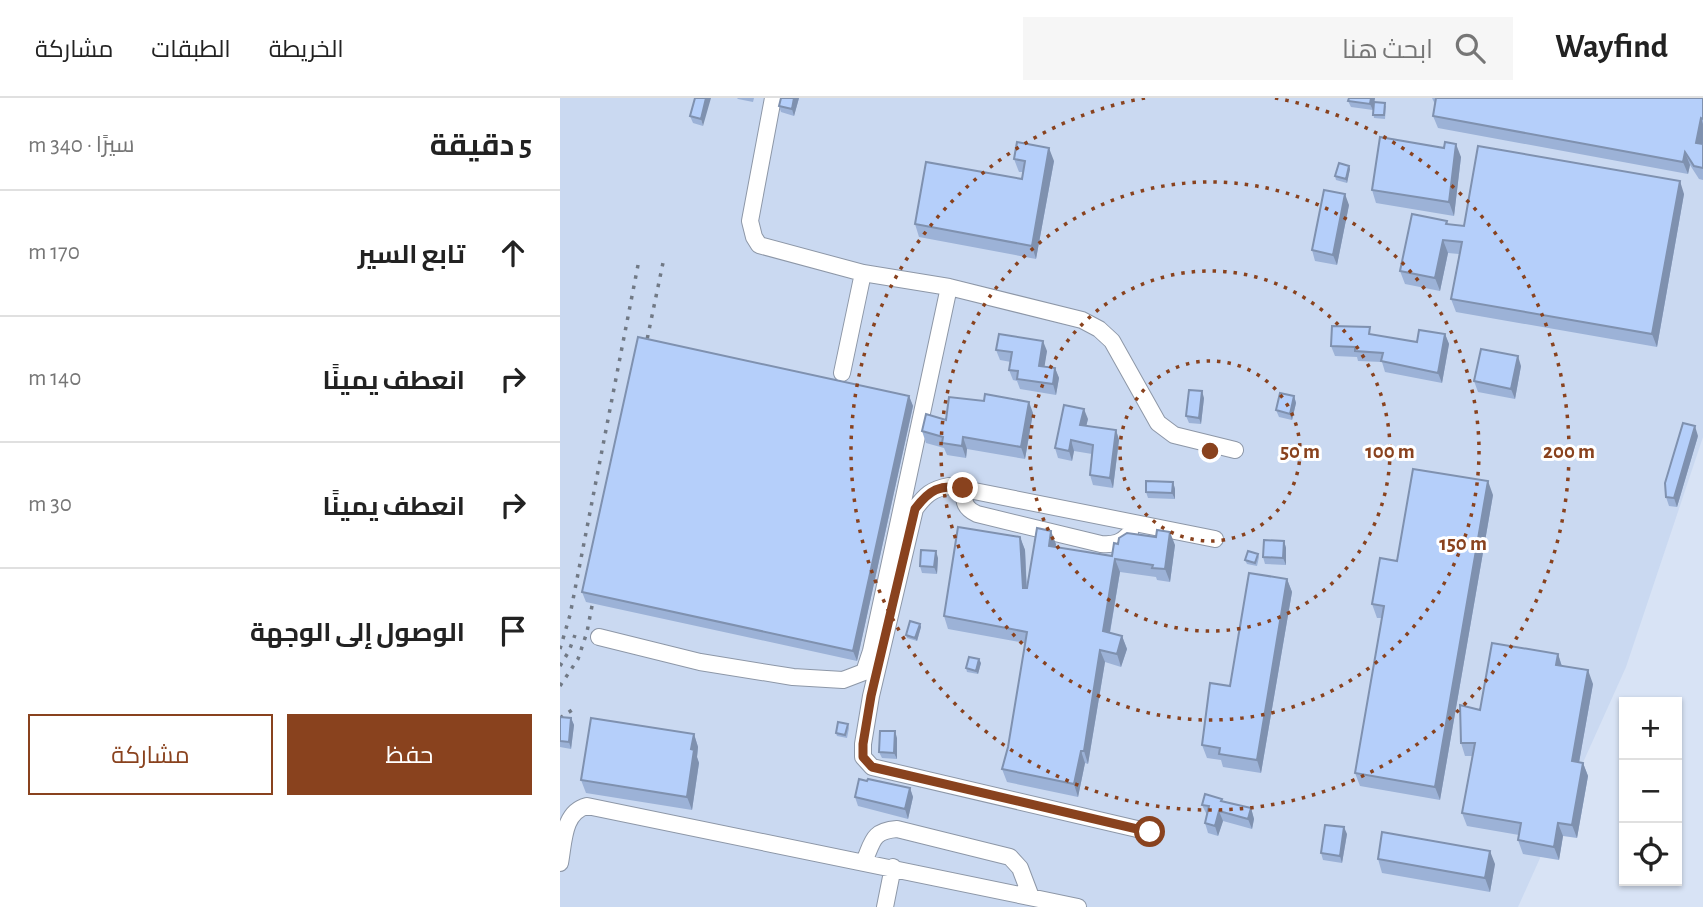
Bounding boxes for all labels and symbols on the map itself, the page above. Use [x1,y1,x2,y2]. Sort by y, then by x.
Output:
centre of rings [1198,439,1222,463]
text: 50 m [1280,441,1320,462]
text: 100 m [1365,441,1415,462]
text: 200 m [1543,441,1595,462]
route end [947,472,978,503]
text: 150 m [1439,533,1487,554]
route start [1134,816,1165,847]

